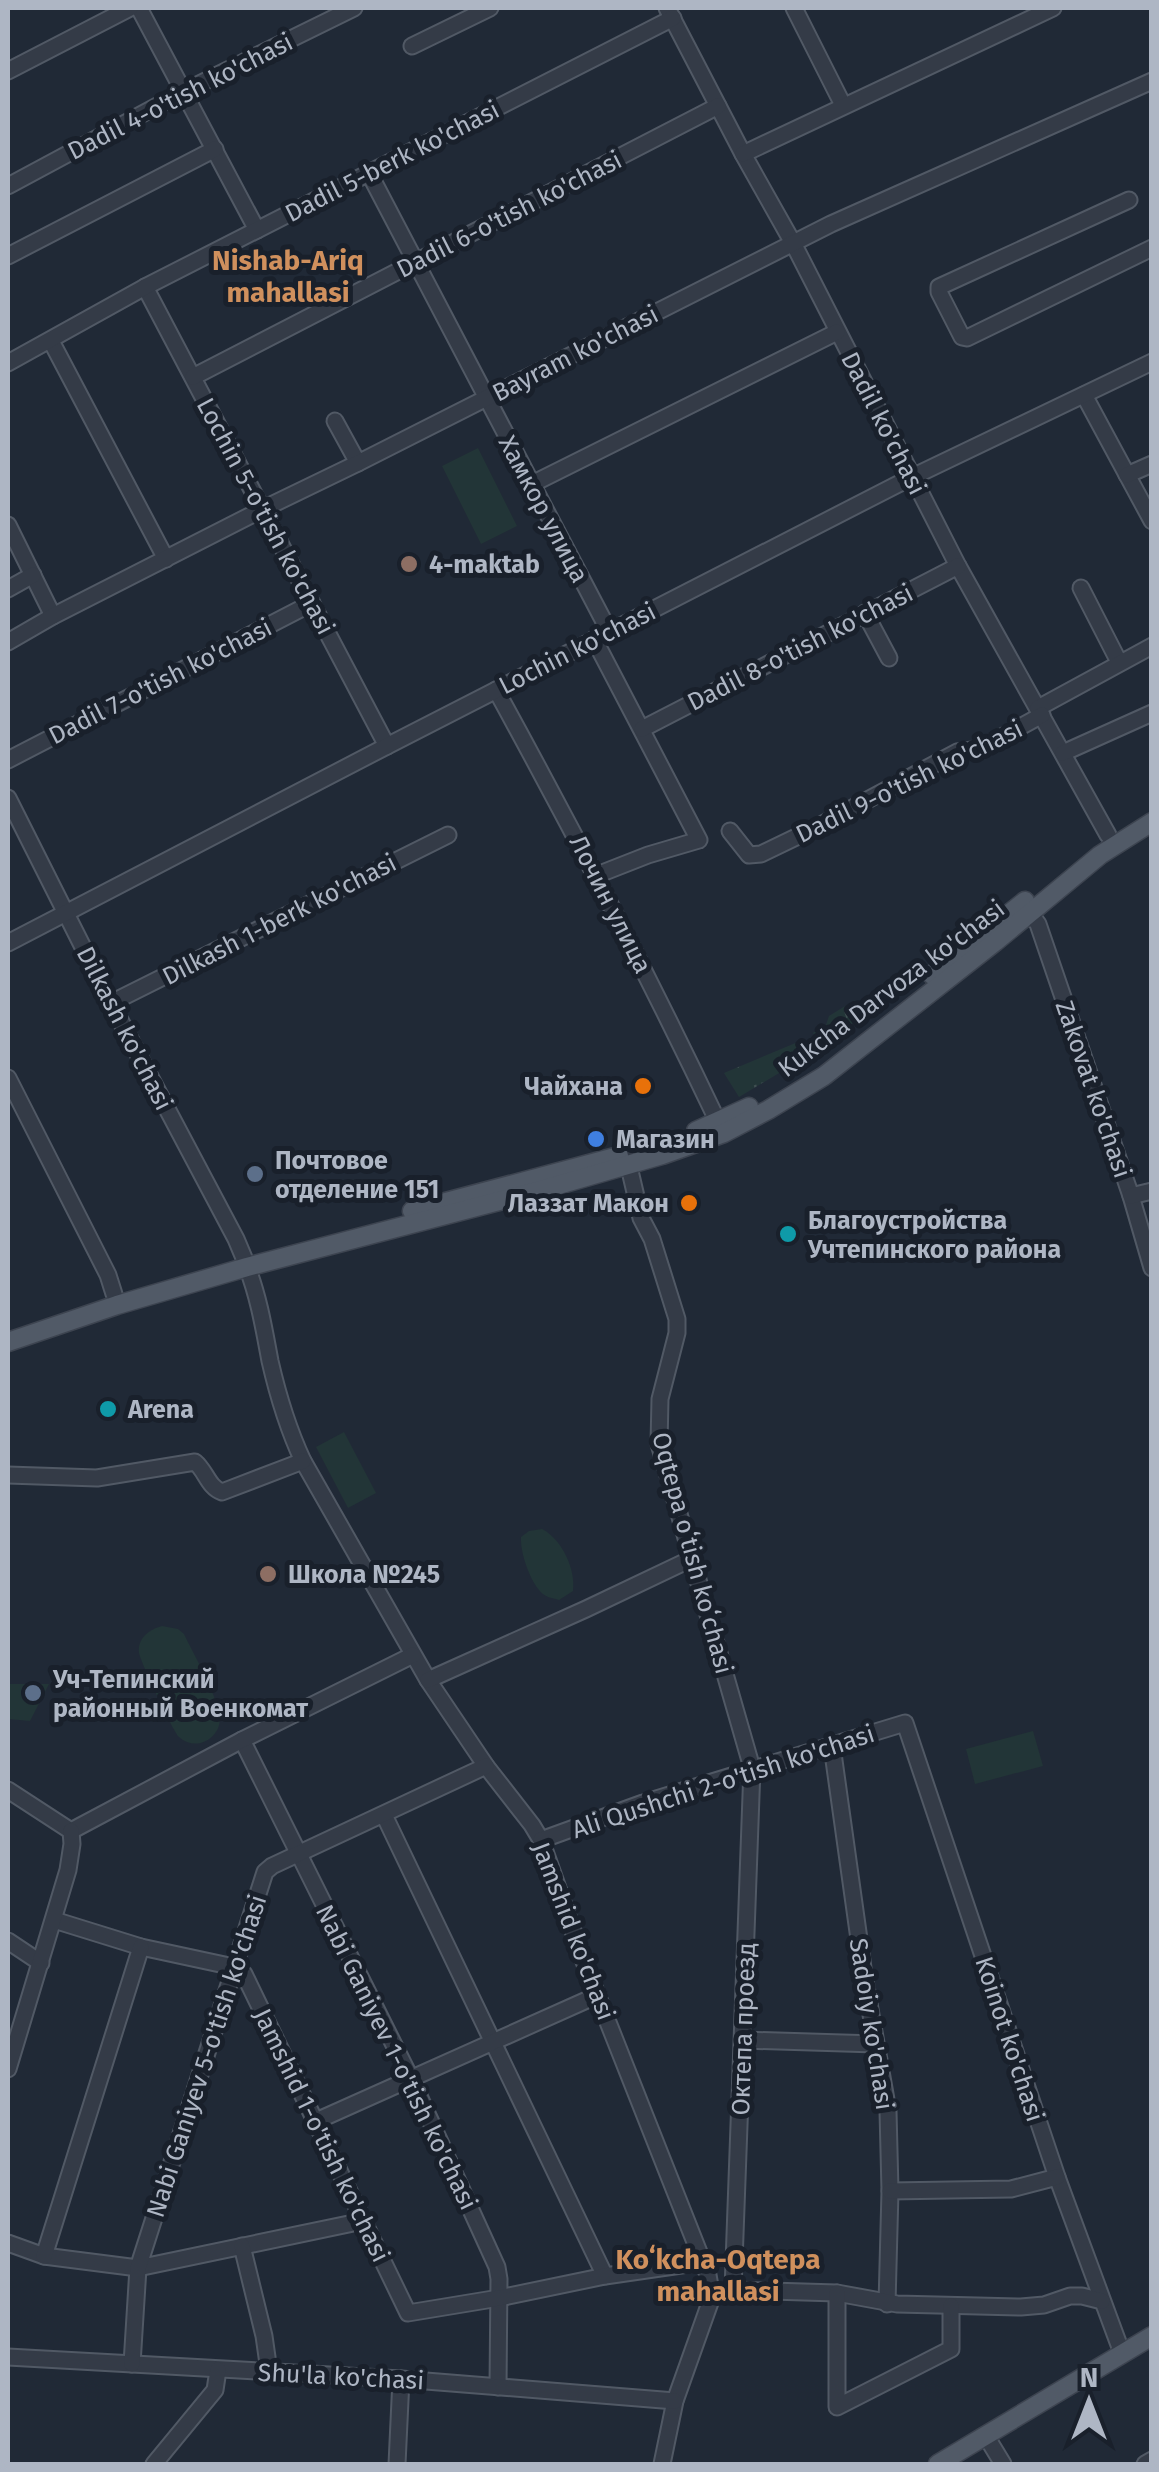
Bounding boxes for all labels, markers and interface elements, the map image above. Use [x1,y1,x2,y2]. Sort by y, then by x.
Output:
street label: Dadil 4-o'tish ko'chasi [63,27,298,167]
street label: Dadil 5-berk ko'chasi [280,95,505,229]
street label: Dadil 6-o'tish ko'chasi [392,145,627,285]
district label: Nishab-Ariq mahallasi [212,244,364,309]
street label: Bayram ko'chasi [488,299,663,409]
street label: Dadil ko'chasi [834,347,932,500]
street label: Lochin 5-o'tish ko'chasi [190,393,340,640]
street label: Хамкор улица [492,431,594,588]
place label: 4-maktab [429,550,540,580]
marker: 4-maktab [398,553,420,575]
street label: Dadil 8-o'tish ko'chasi [683,578,918,718]
street label: Lochin ko'chasi [494,596,661,701]
street label: Dadil 7-o'tish ko'chasi [44,613,277,751]
street label: Dadil 9-o'tish ko'chasi [791,714,1028,850]
street label: Лочин улица [562,830,658,979]
street label: Dilkash 1-berk ko'chasi [157,848,401,992]
street label: Kukcha Darvoza ko'chasi [772,894,1011,1084]
street label: Dilkash ko'chasi [70,941,178,1115]
street label: Zakovat ko'chasi [1049,997,1137,1182]
place label: Чайхана [525,1072,623,1102]
marker: Чайхана [632,1075,654,1097]
place label: Магазин [616,1125,715,1155]
marker: Магазин [585,1128,607,1150]
place label: Почтовое отделение 151 [275,1146,439,1205]
marker: Почтовое отделение 151 [244,1163,266,1185]
place label: Лаззат Макон [508,1189,669,1219]
marker: Лаззат Макон [678,1192,700,1214]
place label: Благоустройства Учтепинского района [807,1206,1061,1265]
marker: Благоустройства Учтепинского района [777,1223,799,1245]
place label: Arena [127,1395,194,1425]
marker: Arena [97,1398,119,1420]
street label: Oqtepa oʻtish koʻchasi [645,1429,739,1677]
place label: Школа №245 [288,1560,440,1590]
marker: Школа №245 [257,1563,279,1585]
place label: Уч-Тепинский районный Военкомат [52,1665,308,1724]
marker: Уч-Тепинский районный Военкомат [22,1682,44,1704]
street label: Ali Qushchi 2-o'tish ko'chasi [568,1719,878,1845]
street label: Jamshid ko'chasi [525,1838,621,2025]
street label: Nabi Ganiyev 5-o'tish ko'chasi [141,1891,273,2221]
street label: Nabi Ganiyev 1-o'tish ko'chasi [309,1900,483,2215]
street label: Sadoiy ko'chasi [843,1936,899,2112]
street label: Октепа проезд [726,1942,762,2116]
street label: Koinot ko'chasi [968,1953,1050,2126]
street label: Jamshid 1-o'tish ko'chasi [247,2004,396,2267]
district label: Koʻkcha-Oqtepa mahallasi [615,2243,821,2308]
north arrow [1039,2352,1139,2452]
street label: Shu'la ko'chasi [257,2358,425,2396]
text: N [1080,2361,1098,2394]

